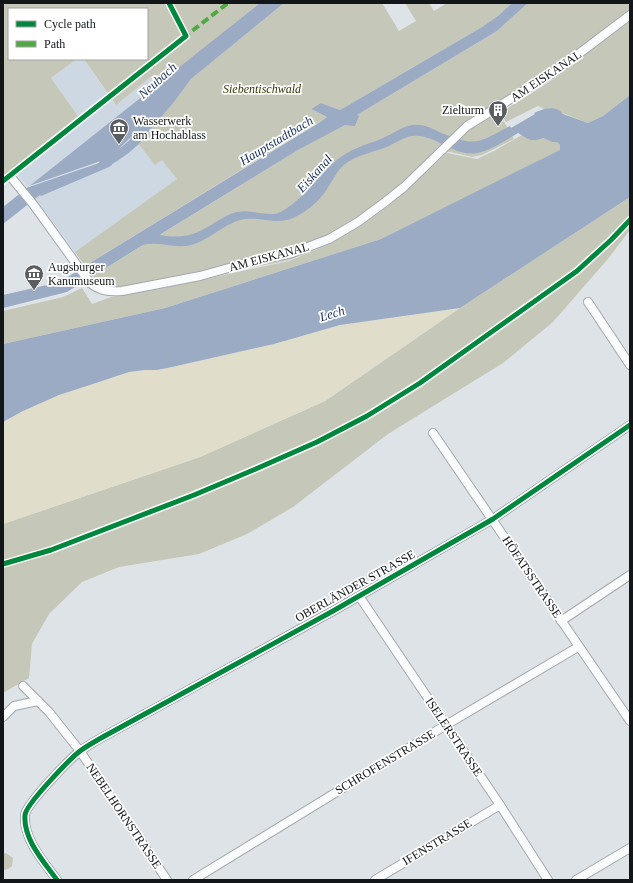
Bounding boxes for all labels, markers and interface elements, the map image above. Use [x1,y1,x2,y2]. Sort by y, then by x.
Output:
legend [8,8,148,60]
text: Cycle path [44,17,96,31]
text: Path [44,37,65,51]
street label: AM EISKANAL [508,47,584,105]
water label: Neubach [134,59,180,102]
park label: Siebentischwald [223,82,302,96]
building icon: Zielturm [487,99,509,127]
place label: Zielturm [442,103,485,117]
water label: Hauptstadtbach [236,113,316,169]
place label: Wasserwerk am Hochablass [133,114,206,142]
museum icon: Wasserwerk am Hochablass [108,117,130,145]
water label: Eiskanal [293,151,335,196]
street label: AM EISKANAL [227,240,311,274]
place label: Augsburger Kanumuseum [48,260,115,288]
museum icon: Augsburger Kanumuseum [23,263,45,291]
water label: Lech [317,303,346,325]
street label: HÖFATSSTRASSE [499,533,565,621]
street label: OBERLÄNDER STRASSE [293,547,417,625]
street label: ISELERSTRASSE [422,695,486,779]
street label: SCHROFENSTRASSE [333,727,437,797]
street label: NEBELHORNSTRASSE [84,761,164,871]
street label: IFENSTRASSE [400,816,474,868]

